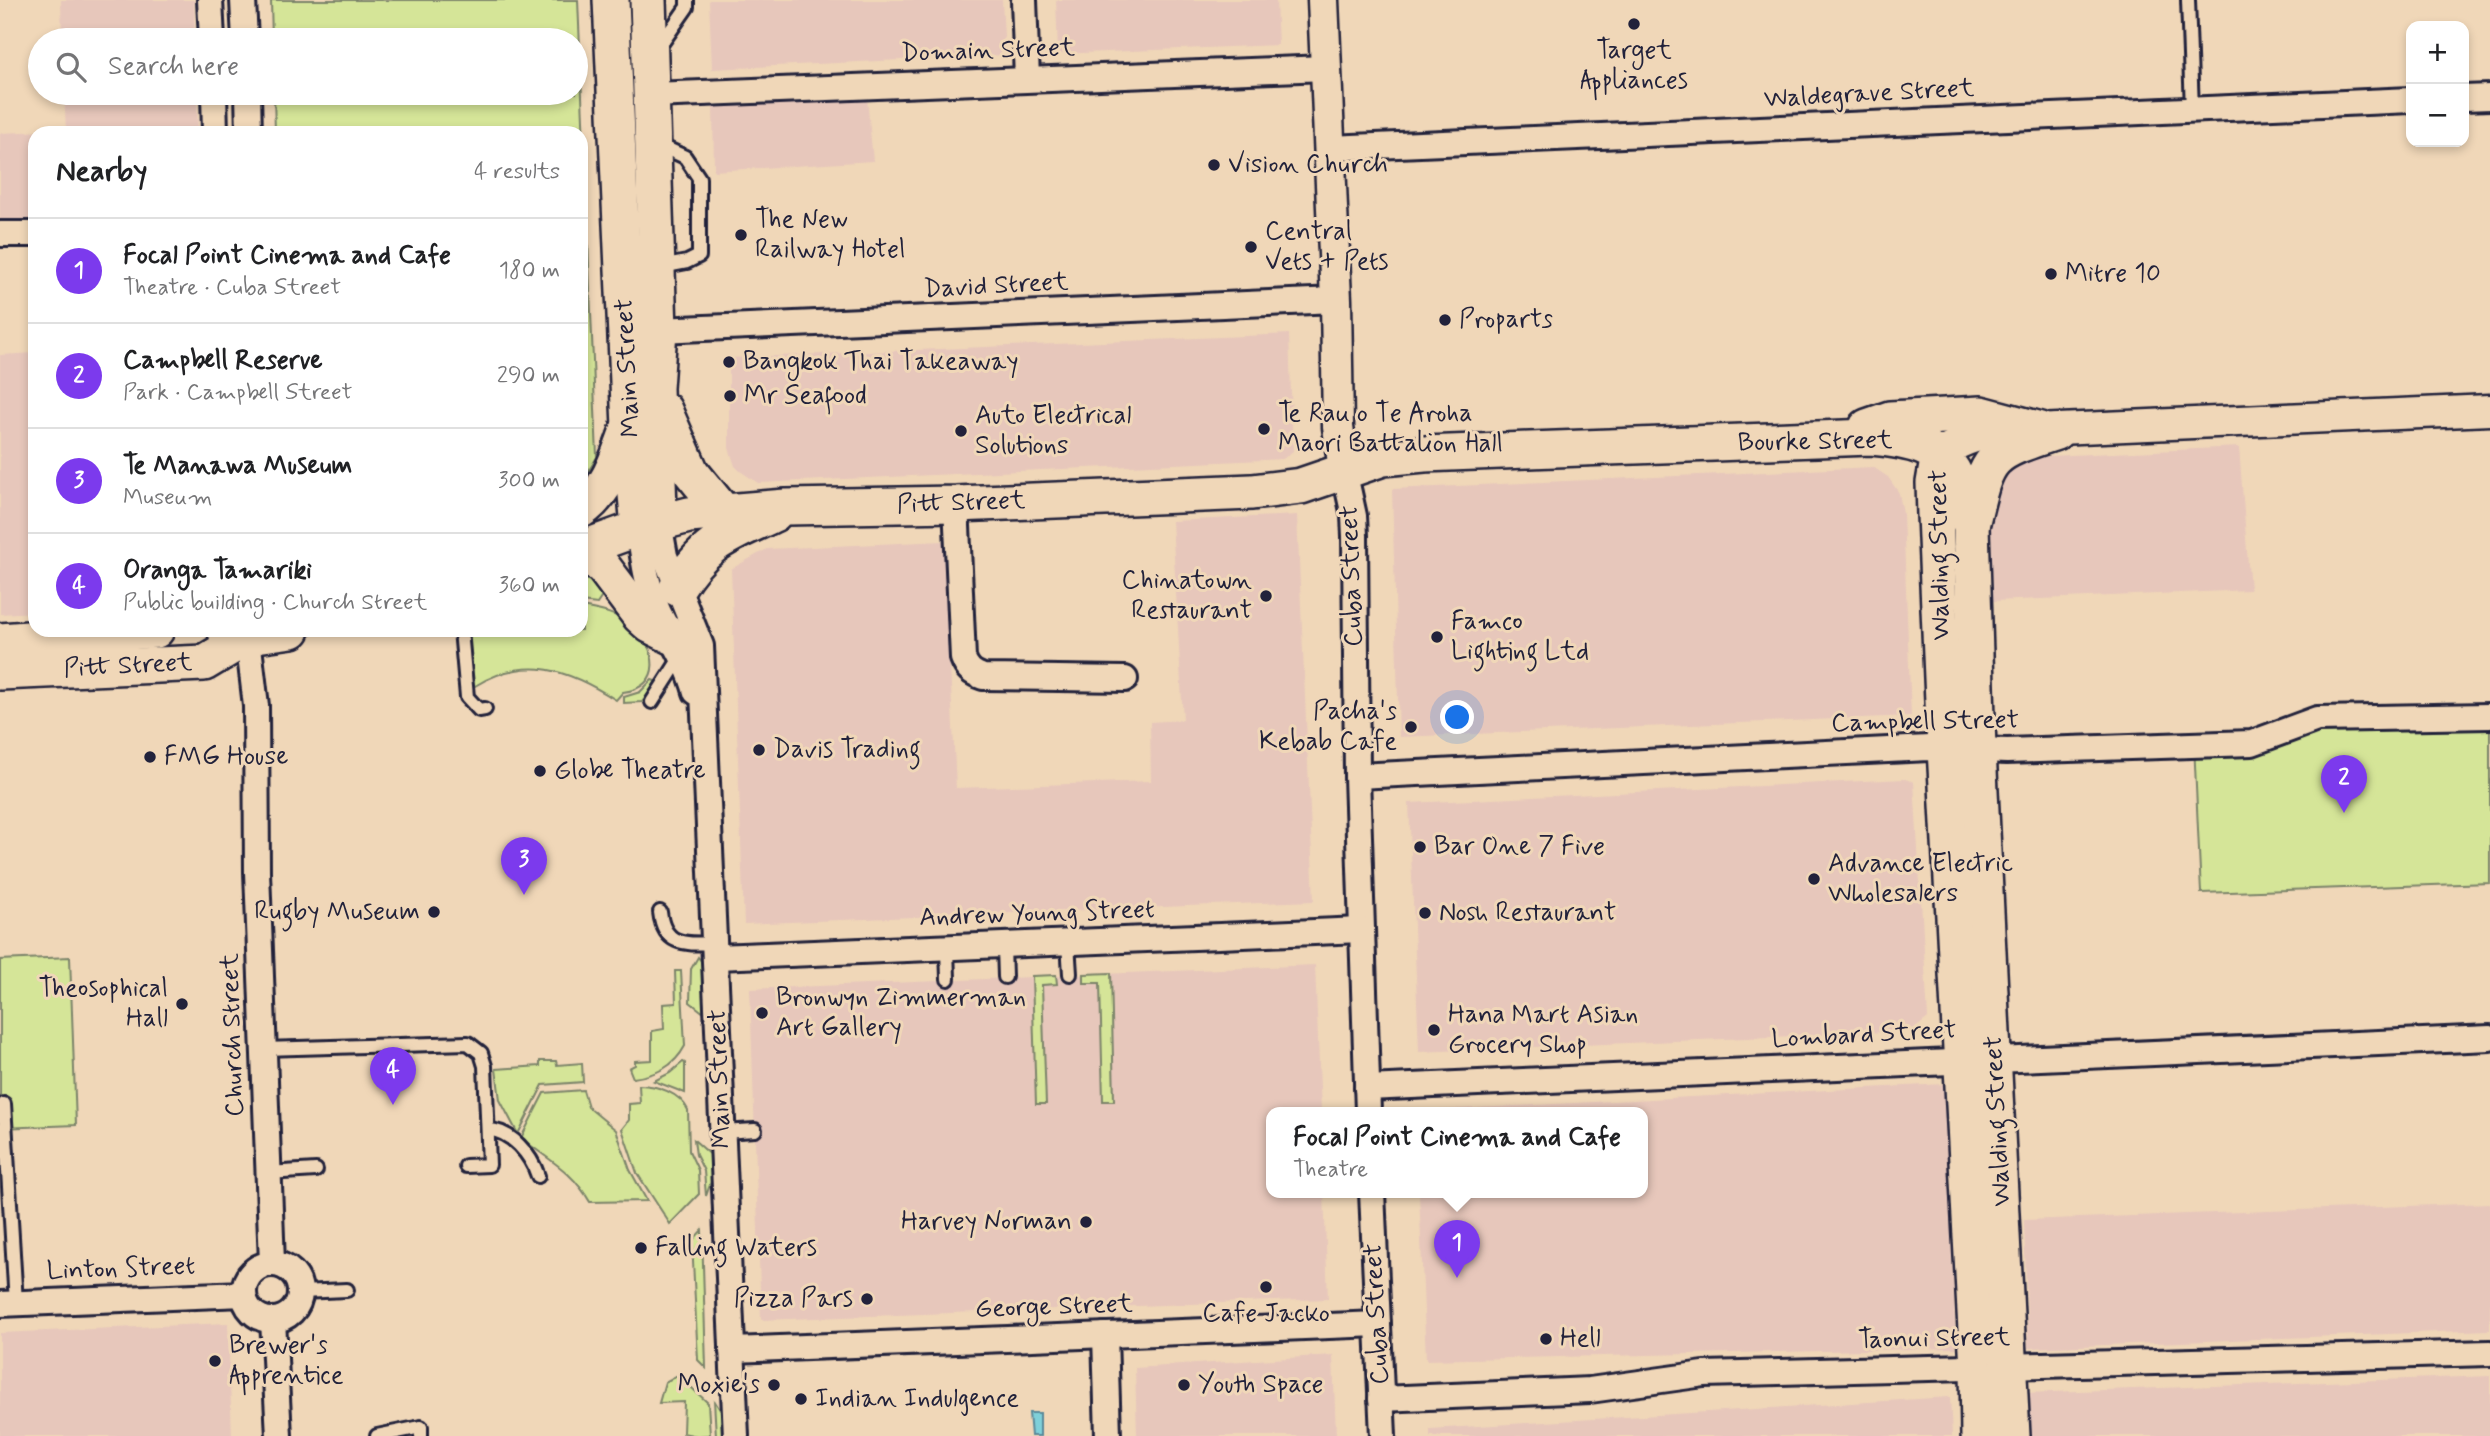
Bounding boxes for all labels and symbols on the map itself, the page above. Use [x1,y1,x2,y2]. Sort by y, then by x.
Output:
marker: Target Appliances [1626,16,1642,32]
street label: Domain Street [900,31,1076,71]
place label: Target Appliances [1580,34,1688,101]
street label: Waldegrave Street [1763,72,1975,116]
place label: Vision Church [1228,148,1388,182]
marker: Vision Church [1206,157,1222,173]
place label: The New Railway Hotel [755,203,905,267]
place label: Central Vets + Pets [1265,215,1388,279]
marker: The New Railway Hotel [733,227,749,243]
marker: Central Vets + Pets [1243,239,1259,255]
place label: Mitre 10 [2065,257,2161,291]
street label: David Street [923,265,1069,307]
marker: Mitre 10 [2043,266,2059,282]
street label: Main Street [607,297,649,439]
place label: Proparts [1459,303,1553,337]
marker: Proparts [1437,312,1453,328]
place label: Bangkok Thai Takeaway [743,345,1019,381]
marker: Bangkok Thai Takeaway [721,354,737,370]
place label: Mr Seafood [744,379,867,415]
marker: Mr Seafood [722,388,738,404]
place label: Te Rau o Te Aroha Maori Battalion Hall [1278,397,1503,461]
place label: Auto Electrical Solutions [975,399,1131,463]
marker: Te Rau o Te Aroha Maori Battalion Hall [1256,421,1272,437]
marker: Auto Electrical Solutions [953,423,969,439]
street label: Bourke Street [1737,424,1893,460]
street label: Walding Street [1922,469,1961,641]
street label: Pitt Street [896,484,1026,522]
street label: Cuba Street [1333,505,1371,647]
place label: Chinatown Restaurant [1121,564,1252,628]
marker: Chinatown Restaurant [1258,588,1274,604]
place label: Famco Lighting Ltd [1451,605,1589,672]
marker: Famco Lighting Ltd [1429,629,1445,645]
street label: Pitt Street [63,646,193,686]
place label: Pacha's Kebab Cafe [1259,695,1397,759]
your location [1440,700,1474,734]
street label: Campbell Street [1831,703,2019,741]
marker: Pacha's Kebab Cafe [1403,719,1419,735]
place label: Davis Trading [773,733,921,770]
place label: FMG House [164,740,288,774]
marker: Davis Trading [751,742,767,758]
marker: FMG House [142,749,158,765]
place label: Globe Theatre [554,754,706,788]
pin: 2 [2321,755,2367,813]
marker: Globe Theatre [532,763,548,779]
place label: Bar One 7 Five [1434,830,1605,864]
pin: 3 [501,837,547,895]
marker: Bar One 7 Five [1412,839,1428,855]
place label: Advance Electric Wholesalers [1828,847,2013,911]
marker: Advance Electric Wholesalers [1806,871,1822,887]
street label: Andrew Young Street [919,893,1155,935]
place label: Rugby Museum [254,895,420,932]
place label: Nosh Restaurant [1439,896,1616,930]
marker: Rugby Museum [426,904,442,920]
marker: Nosh Restaurant [1417,905,1433,921]
street label: Church Street [213,953,253,1117]
place label: Theosophical Hall [38,972,168,1036]
place label: Bronwyn Zimmerman Art Gallery [776,981,1026,1045]
marker: Theosophical Hall [174,996,190,1012]
place label: Hana Mart Asian Grocery Shop [1448,998,1638,1062]
marker: Bronwyn Zimmerman Art Gallery [754,1005,770,1021]
street label: Main Street [701,1009,739,1149]
street label: Lombard Street [1771,1013,1957,1057]
marker: Hana Mart Asian Grocery Shop [1426,1022,1442,1038]
street label: Walding Street [1977,1035,2022,1207]
pin: 4 [370,1047,416,1105]
place label: Harvey Norman [901,1205,1072,1239]
marker: Harvey Norman [1078,1214,1094,1230]
pin: 1 [1434,1220,1480,1278]
place label: Falling Waters [655,1231,817,1268]
marker: Falling Waters [633,1240,649,1256]
street label: Cuba Street [1356,1242,1398,1386]
street label: Linton Street [46,1249,196,1289]
marker: Cafe Jacko [1258,1279,1274,1295]
place label: Pizza Pars [734,1282,853,1316]
street label: George Street [975,1287,1134,1329]
marker: Pizza Pars [859,1291,875,1307]
place label: Cafe Jacko [1202,1297,1330,1331]
street label: Taonui Street [1858,1321,2010,1357]
place label: Hell [1560,1322,1601,1356]
place label: Brewer's Apprentice [229,1329,344,1396]
marker: Hell [1538,1331,1554,1347]
marker: Brewer's Apprentice [207,1353,223,1369]
place label: Moxie's [677,1368,760,1402]
place label: Youth Space [1198,1368,1324,1402]
marker: Moxie's [766,1377,782,1393]
marker: Youth Space [1176,1377,1192,1393]
place label: Indian Indulgence [815,1382,1019,1416]
marker: Indian Indulgence [793,1391,809,1407]

